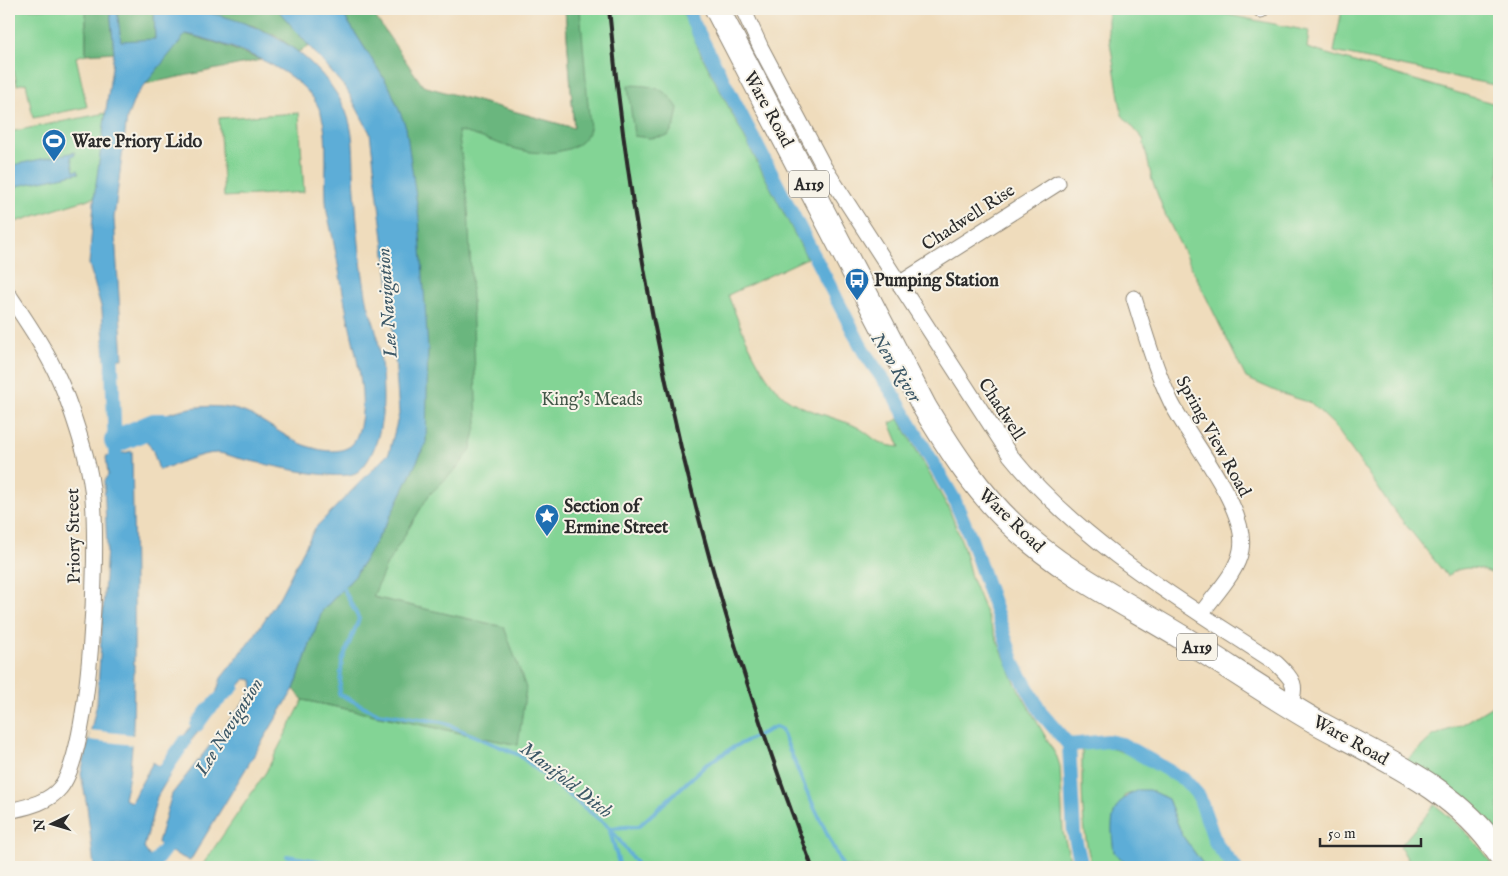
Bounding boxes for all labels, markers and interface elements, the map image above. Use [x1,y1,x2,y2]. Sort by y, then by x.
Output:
street label: Ware Road [737,68,798,152]
sports icon: Ware Priory Lido [41,128,67,162]
place label: Ware Priory Lido [71,131,203,154]
road number: A119 [789,170,829,198]
street label: Chadwell Rise [918,180,1020,257]
water label: Lee Navigation [372,247,404,360]
bus stop icon: Pumping Station [844,267,870,301]
place label: Pumping Station [874,270,999,293]
water label: New River [864,329,927,409]
street label: Spring View Road [1170,372,1256,502]
street label: Chadwell [972,374,1029,445]
park label: King's Meads [541,389,643,412]
street label: Ware Road [973,484,1049,559]
street label: Priory Street [62,488,87,584]
place label: Section of Ermine Street [564,496,669,540]
place icon: Section of Ermine Street [534,503,560,537]
road number: A119 [1177,634,1217,660]
water label: Lee Navigation [190,674,269,781]
street label: Ware Road [1308,711,1393,772]
water label: Manifold Ditch [515,737,617,824]
north arrow [28,798,78,848]
scale bar [1320,816,1422,848]
text: N [31,818,50,833]
text: 50 m [1328,824,1356,843]

